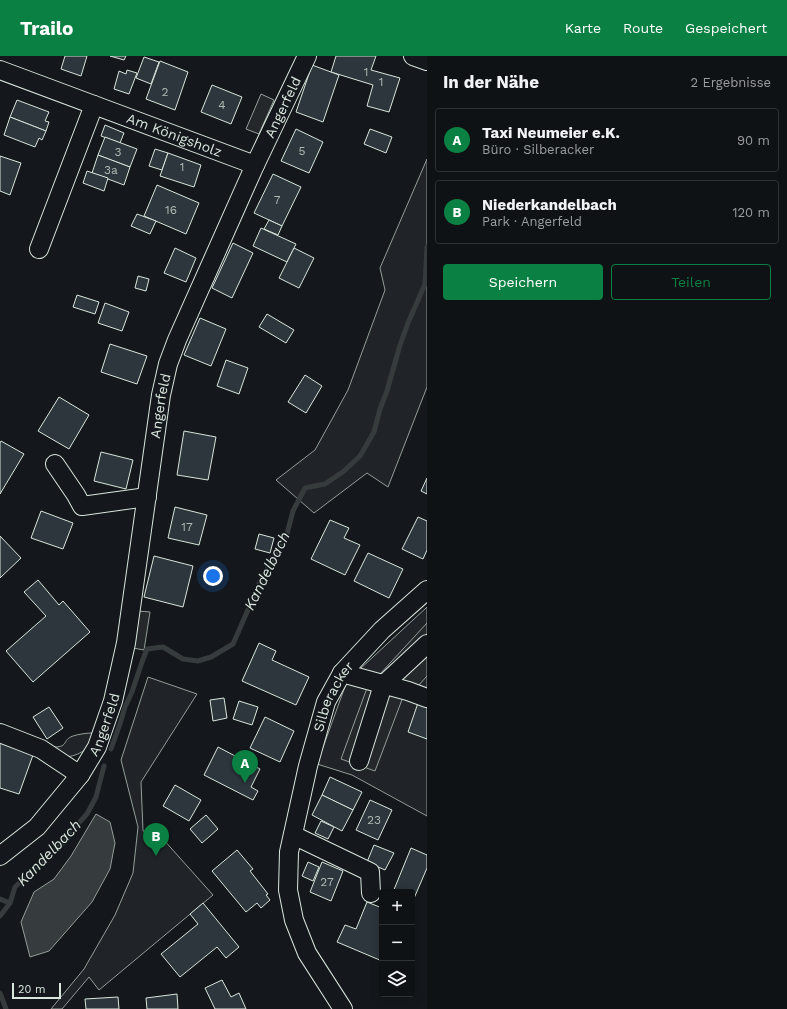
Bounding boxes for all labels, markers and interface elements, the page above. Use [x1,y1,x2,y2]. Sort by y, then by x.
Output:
text: Trailo [20,17,73,40]
text: Karte [565,20,601,36]
text: Route [623,20,663,36]
text: Gespeichert [685,20,767,36]
house number: 1 [364,65,368,79]
text: In der Nähe [443,72,539,92]
street label: Angerfeld [261,74,304,140]
house number: 1 [379,75,383,89]
text: 2 Ergebnisse [690,75,771,90]
house number: 2 [162,85,169,99]
house number: 4 [218,98,226,112]
street label: Am Königsholz [124,110,224,160]
text: Taxi Neumeier e.K. [482,124,620,142]
text: A [453,133,461,148]
text: 90 m [737,133,770,148]
text: Büro · Silberacker [482,142,594,157]
house number: 5 [299,144,306,158]
house number: 3 [115,145,122,159]
house number: 1 [180,160,184,174]
house number: 3a [104,163,118,177]
house number: 7 [274,193,281,207]
text: Niederkandelbach [482,196,617,214]
house number: 16 [165,203,177,217]
text: B [453,205,461,220]
text: 120 m [732,205,770,220]
text: Park · Angerfeld [482,214,582,229]
button: Speichern [443,264,603,300]
button: Teilen [611,264,771,300]
street label: Angerfeld [147,372,174,439]
house number: 17 [181,520,193,534]
water label: Kandelbach [240,529,294,613]
your location [203,566,223,586]
street label: Silberacker [310,658,357,734]
street label: Angerfeld [85,692,123,759]
pin: A [232,750,258,783]
house number: 23 [367,813,381,827]
water label: Kandelbach [13,816,85,890]
pin: B [143,823,169,856]
house number: 27 [320,875,334,889]
map controls [379,889,415,997]
button: + [379,889,415,925]
button: − [379,925,415,961]
button: layers [379,961,415,997]
scale bar [12,981,61,1000]
text: 20 m [18,983,46,996]

